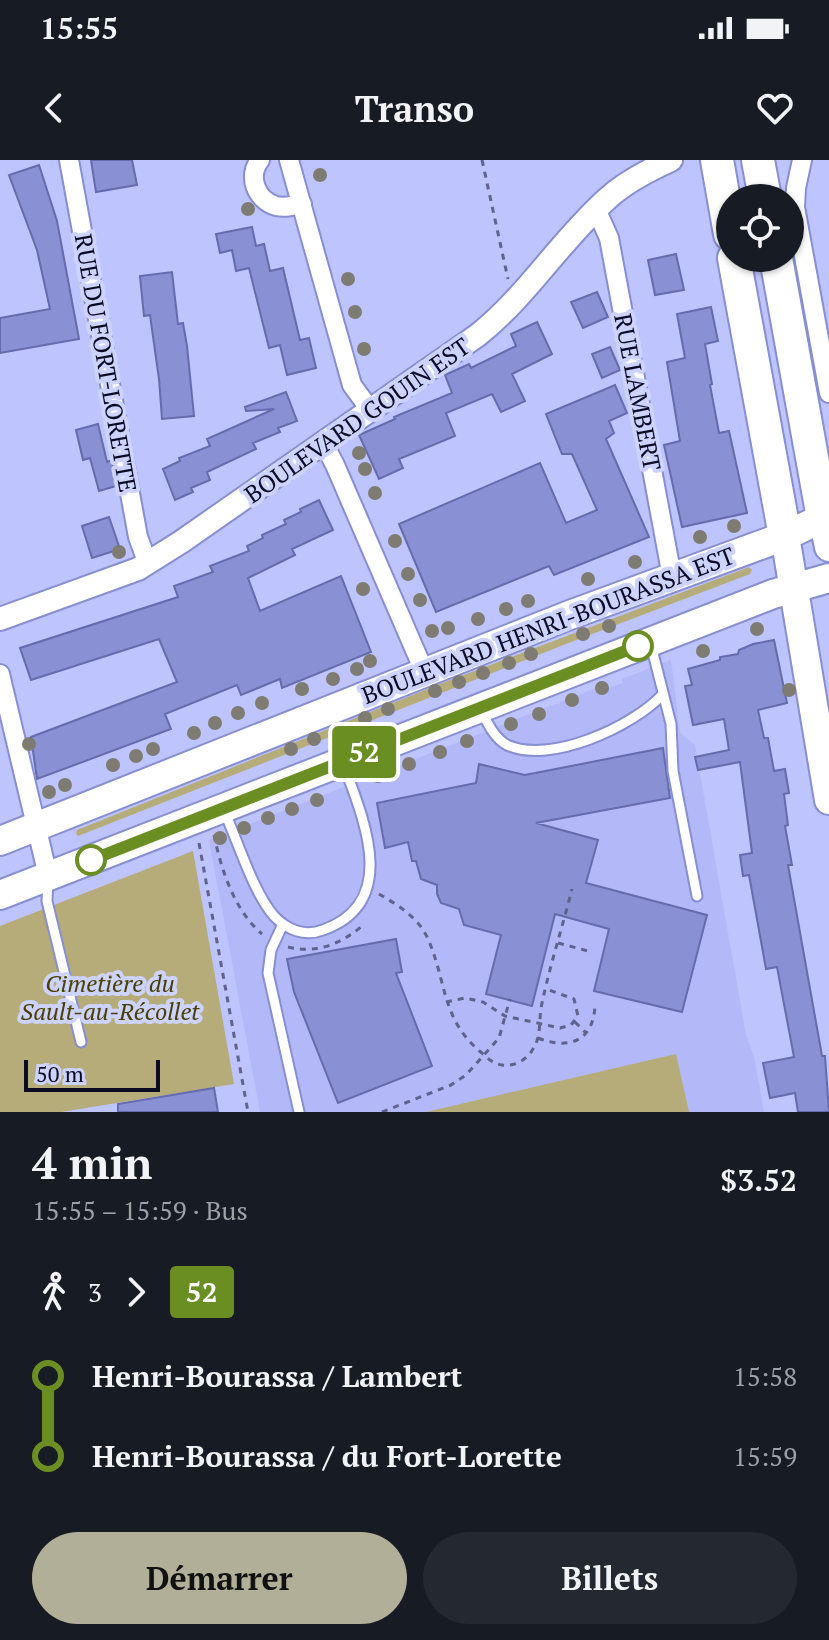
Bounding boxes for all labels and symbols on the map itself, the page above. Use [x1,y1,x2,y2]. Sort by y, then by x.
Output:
street label: RUE DU FORT-LORETTE [68,231,144,495]
street label: RUE LAMBERT [607,311,669,473]
street label: BOULEVARD GOUIN EST [238,330,476,510]
street label: BOULEVARD HENRI-BOURASSA EST [357,539,739,711]
unlabelled marker [623,631,653,661]
line badge: 52 [328,726,400,778]
unlabelled marker [76,845,106,875]
park label: Cimetière du Sault-au-Récollet [21,967,200,1027]
scale bar [24,1056,160,1092]

